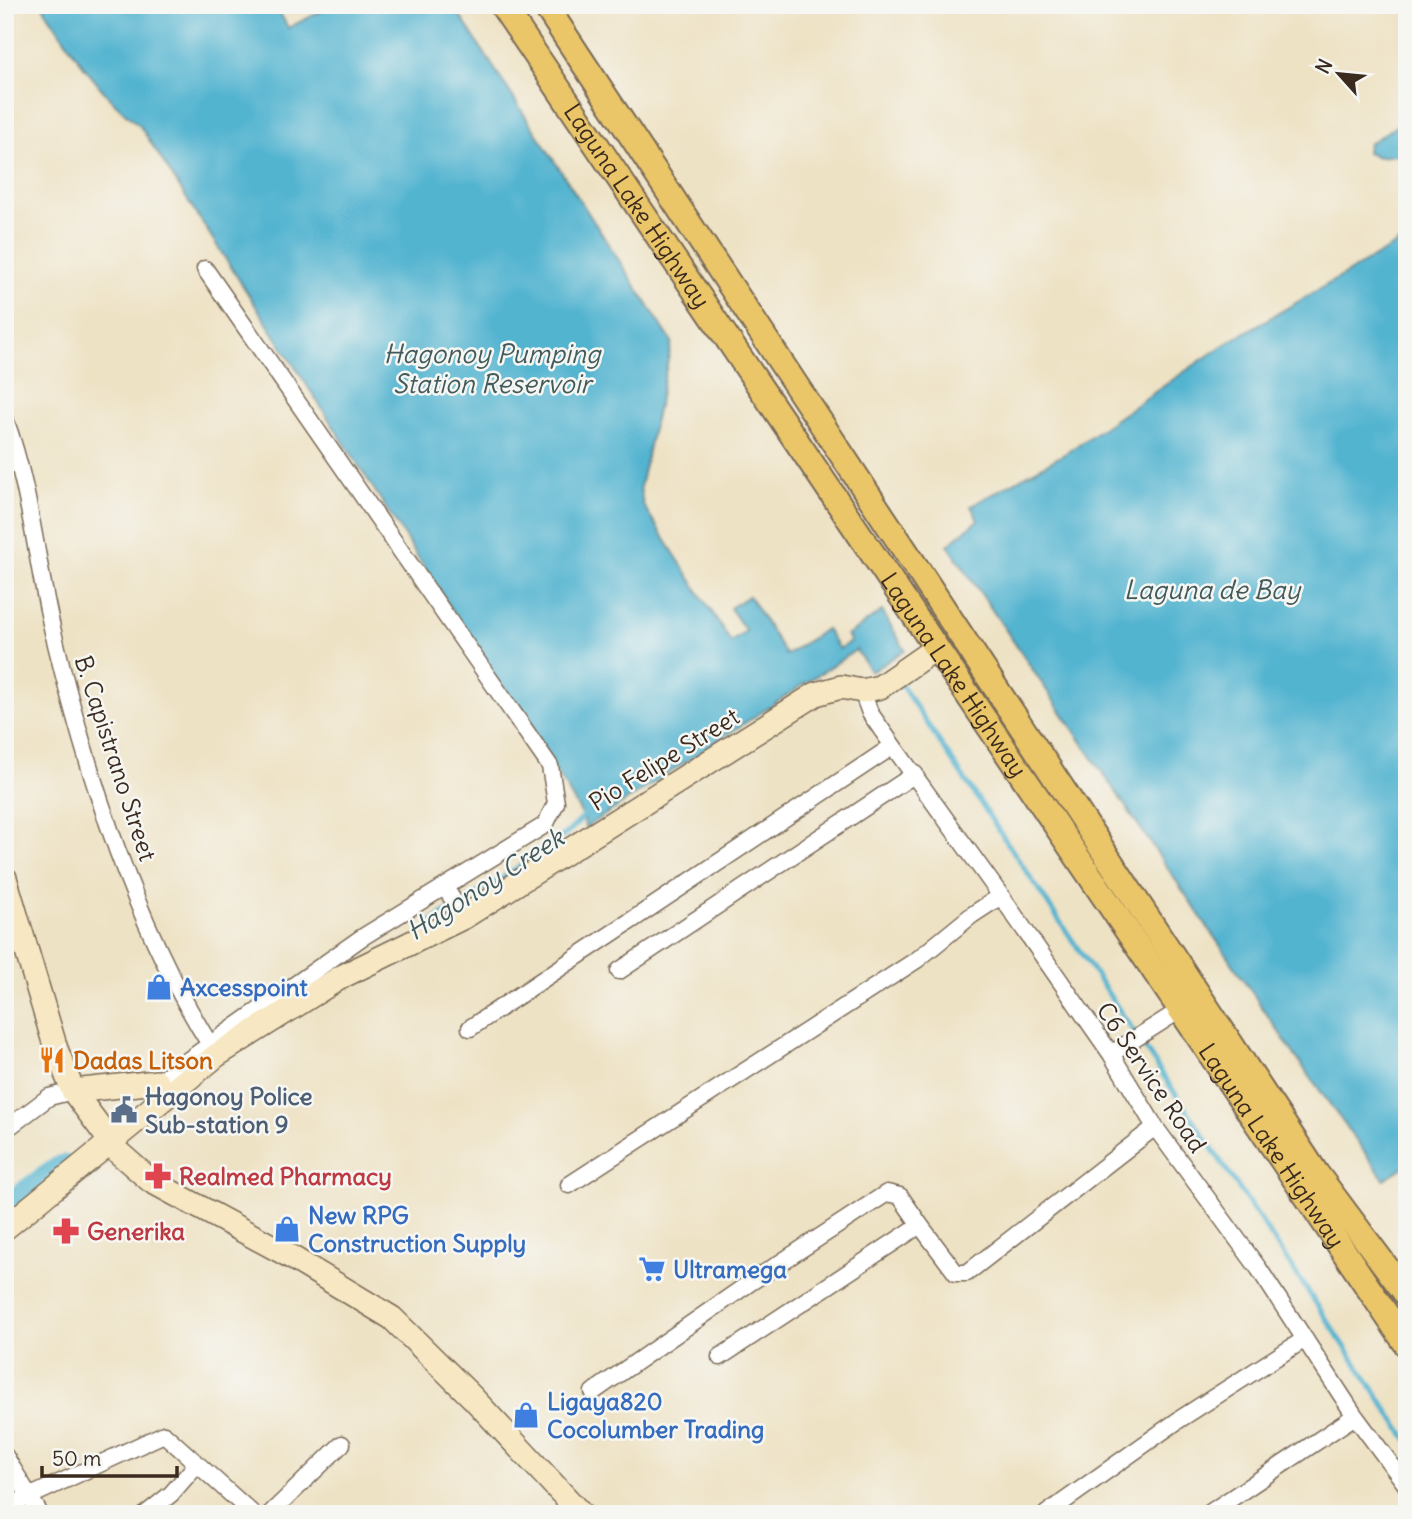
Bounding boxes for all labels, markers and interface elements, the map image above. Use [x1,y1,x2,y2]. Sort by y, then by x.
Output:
north arrow [1304,38,1374,108]
text: N [1310,55,1338,78]
street label: Laguna Lake Highway [558,98,717,314]
water label: Hagonoy Pumping Station Reservoir [384,337,603,400]
street label: Laguna Lake Highway [875,567,1034,783]
water label: Laguna de Bay [1124,573,1302,606]
street label: B. Capistrano Street [69,652,163,864]
street label: Pio Felipe Street [583,701,745,817]
water label: Hagonoy Creek [400,820,571,947]
shop icon: Axcesspoint [144,972,174,1002]
place label: Axcesspoint [180,972,309,1002]
street label: C6 Service Road [1091,996,1213,1158]
street label: Laguna Lake Highway [1192,1037,1352,1253]
restaurant icon: Dadas Litson [37,1045,67,1075]
place label: Dadas Litson [73,1045,213,1075]
place label: Hagonoy Police Sub-station 9 [145,1081,312,1139]
public building icon: Hagonoy Police Sub-station 9 [109,1095,139,1125]
pharmacy icon: Realmed Pharmacy [143,1161,173,1191]
place label: Realmed Pharmacy [179,1161,392,1191]
place label: New RPG Construction Supply [308,1200,526,1258]
shop icon: New RPG Construction Supply [272,1214,302,1244]
pharmacy icon: Generika [51,1216,81,1246]
place label: Generika [87,1216,185,1246]
supermarket icon: Ultramega [637,1254,667,1284]
place label: Ultramega [673,1254,787,1284]
place label: Ligaya820 Cocolumber Trading [547,1386,765,1444]
shop icon: Ligaya820 Cocolumber Trading [511,1400,541,1430]
scale bar [42,1435,177,1479]
text: 50 m [52,1445,101,1472]

